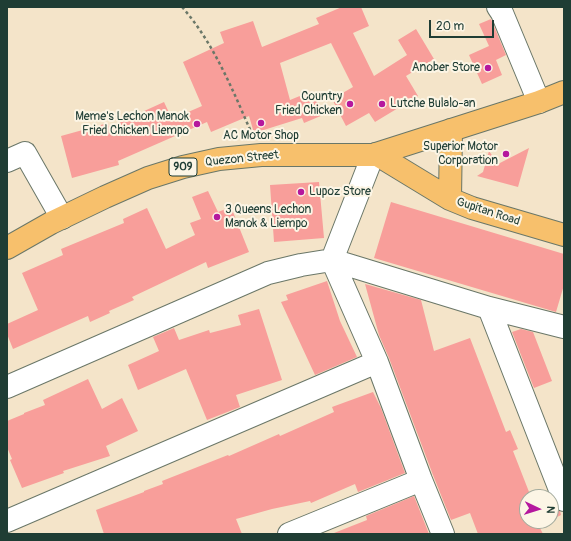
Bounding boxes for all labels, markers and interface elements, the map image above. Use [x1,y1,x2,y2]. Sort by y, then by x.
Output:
scale bar [431,12,496,38]
text: 20 m [436,19,464,34]
place label: Anober Store [412,61,480,75]
marker: Anober Store [483,63,493,73]
place label: Country Fried Chicken [275,90,342,118]
place label: Lutche Bulalo-an [390,97,476,111]
marker: Country Fried Chicken [345,99,355,109]
marker: Lutche Bulalo-an [377,99,387,109]
place label: Meme's Lechon Manok Fried Chicken Liempo [75,110,189,138]
marker: AC Motor Shop [256,118,266,128]
marker: Meme's Lechon Manok Fried Chicken Liempo [192,119,202,129]
place label: AC Motor Shop [223,129,299,143]
place label: Superior Motor Corporation [423,140,498,168]
street label: Quezon Street [205,148,279,170]
marker: Superior Motor Corporation [501,149,511,159]
road number: 909 [169,158,197,176]
place label: Lupoz Store [309,185,371,199]
marker: Lupoz Store [296,187,306,197]
street label: Gupitan Road [454,195,522,229]
place label: 3 Queens Lechon Manok & Liempo [225,203,311,231]
marker: 3 Queens Lechon Manok & Liempo [212,212,222,222]
north arrow [519,489,559,529]
text: N [544,506,557,514]

